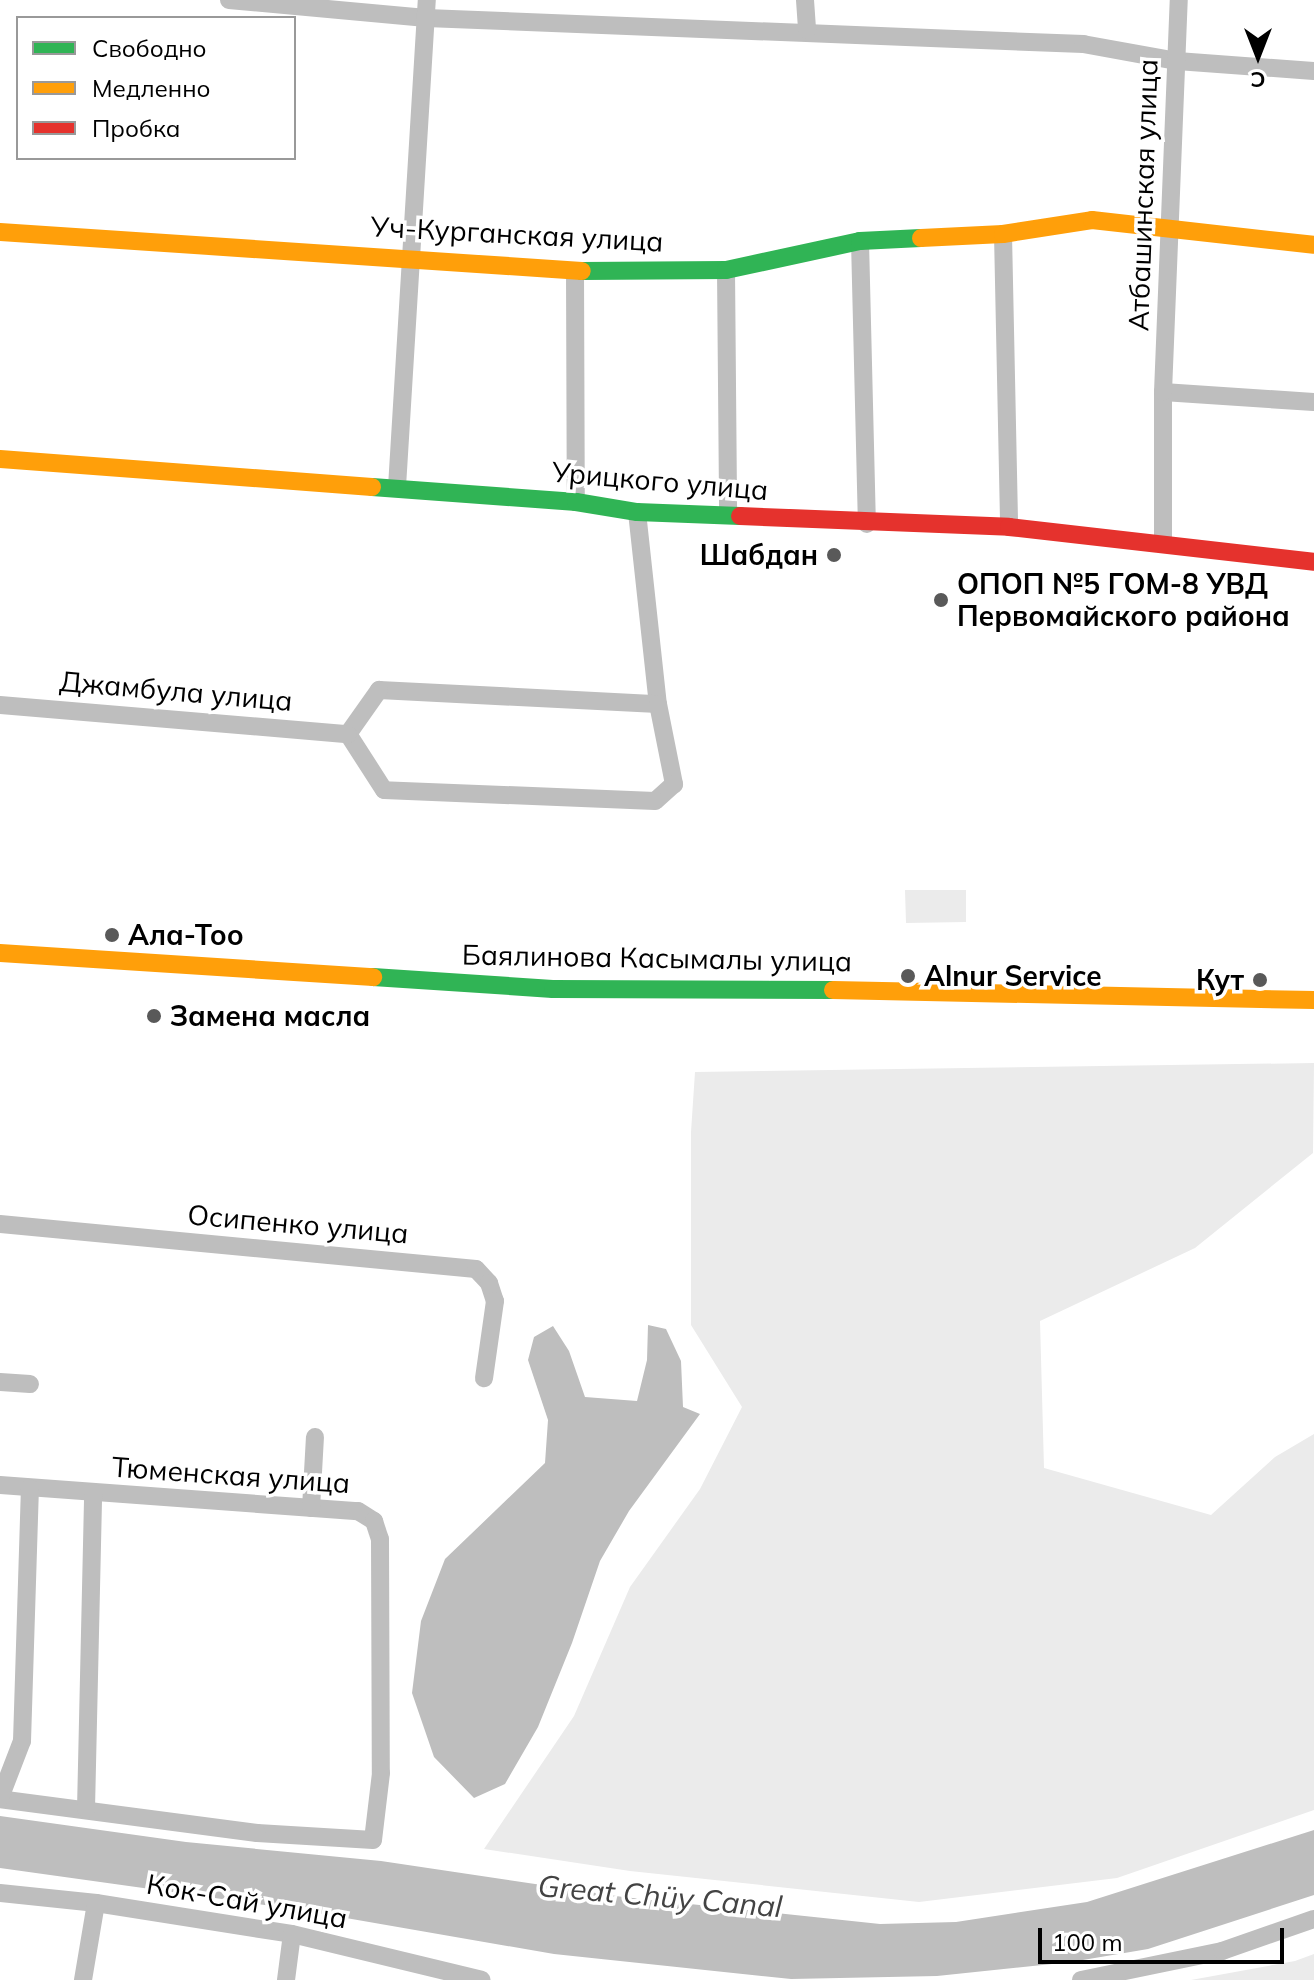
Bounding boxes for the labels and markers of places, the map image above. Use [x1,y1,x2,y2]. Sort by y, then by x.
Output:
place label: Шабдан [700,538,818,572]
marker: Шабдан [825,546,843,564]
place label: ОПОП №5 ГОМ-8 УВД Первомайского района [957,567,1290,633]
marker: ОПОП №5 ГОМ-8 УВД Первомайского района [932,591,950,609]
place label: Ала-Тоо [128,918,244,952]
marker: Ала-Тоо [103,926,121,944]
place label: Alnur Service [924,959,1102,993]
place label: Кут [1196,963,1244,997]
marker: Alnur Service [899,967,917,985]
marker: Кут [1251,971,1269,989]
place label: Замена масла [170,999,370,1033]
marker: Замена масла [145,1007,163,1025]

